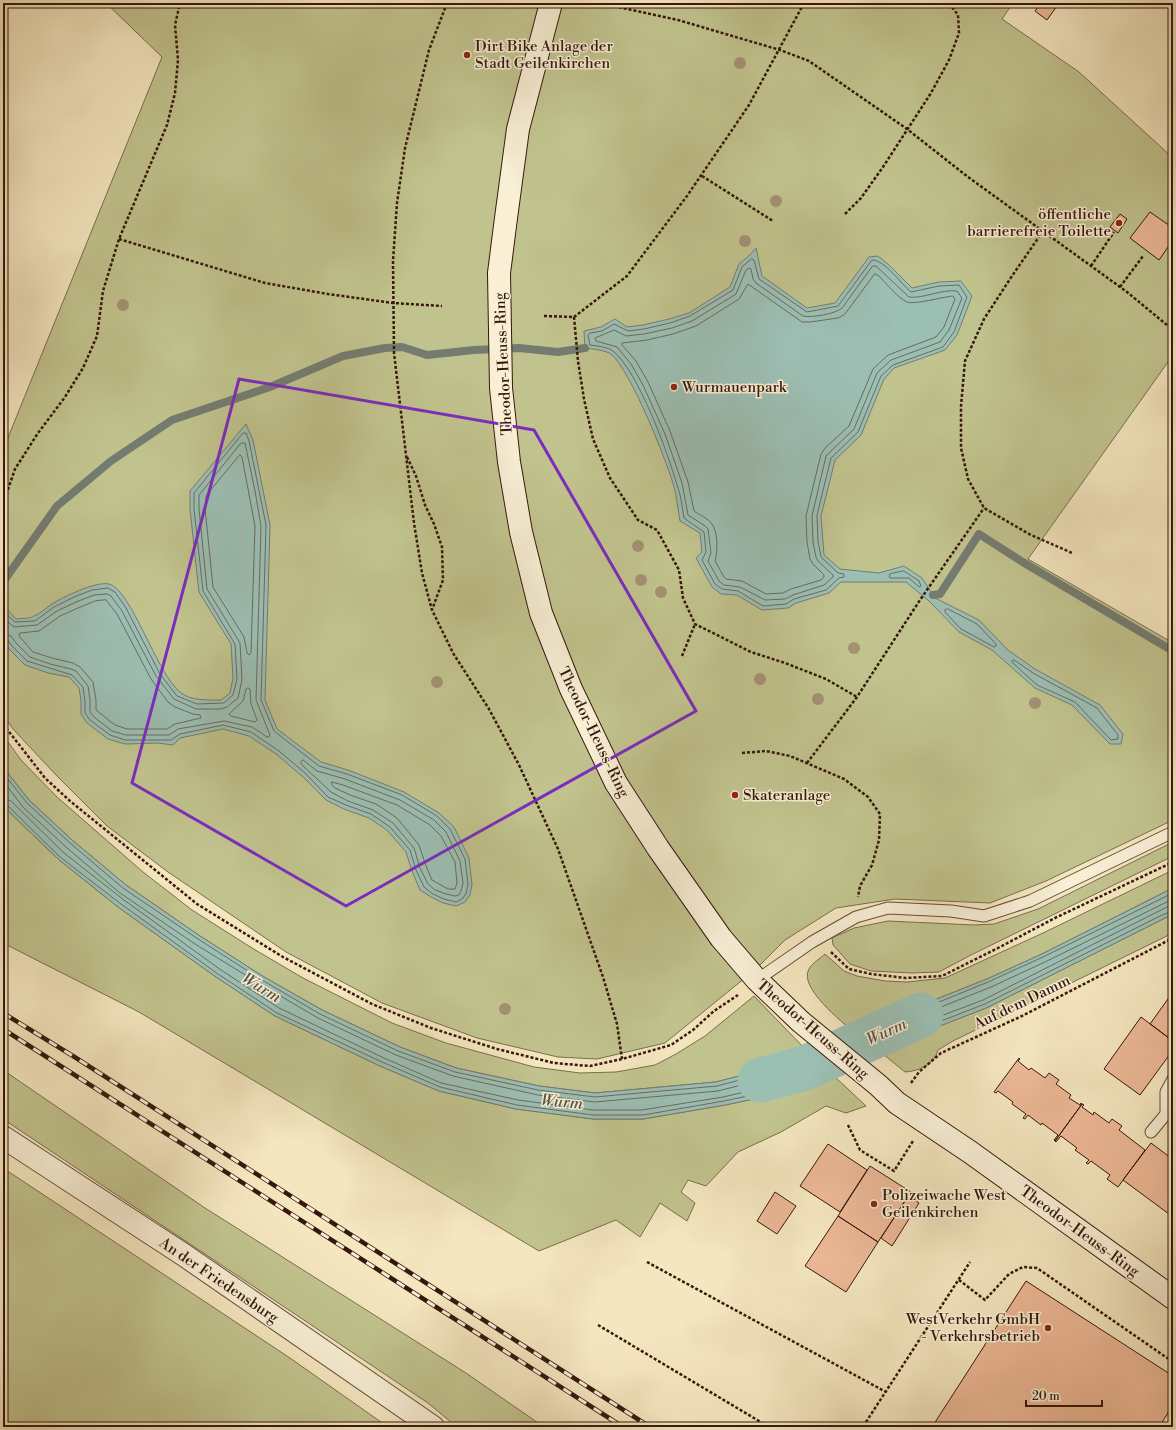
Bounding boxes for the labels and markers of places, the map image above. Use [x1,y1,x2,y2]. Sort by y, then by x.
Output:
place label: Dirt Bike Anlage der Stadt Geilenkirchen [475,37,613,73]
marker: Dirt Bike Anlage der Stadt Geilenkirchen [462,50,472,60]
place label: öffentliche barrierefreie Toilette [967,205,1111,241]
marker: öffentliche barrierefreie Toilette [1114,218,1124,228]
place label: Wurmauenpark [681,378,788,397]
marker: Wurmauenpark [669,382,679,392]
place label: Skateranlage [743,786,830,805]
marker: Skateranlage [730,790,740,800]
place label: Polizeiwache West Geilenkirchen [882,1186,1007,1222]
marker: Polizeiwache West Geilenkirchen [869,1199,879,1209]
place label: WestVerkehr GmbH - Verkehrsbetrieb [905,1310,1040,1346]
marker: WestVerkehr GmbH - Verkehrsbetrieb [1043,1323,1053,1333]

